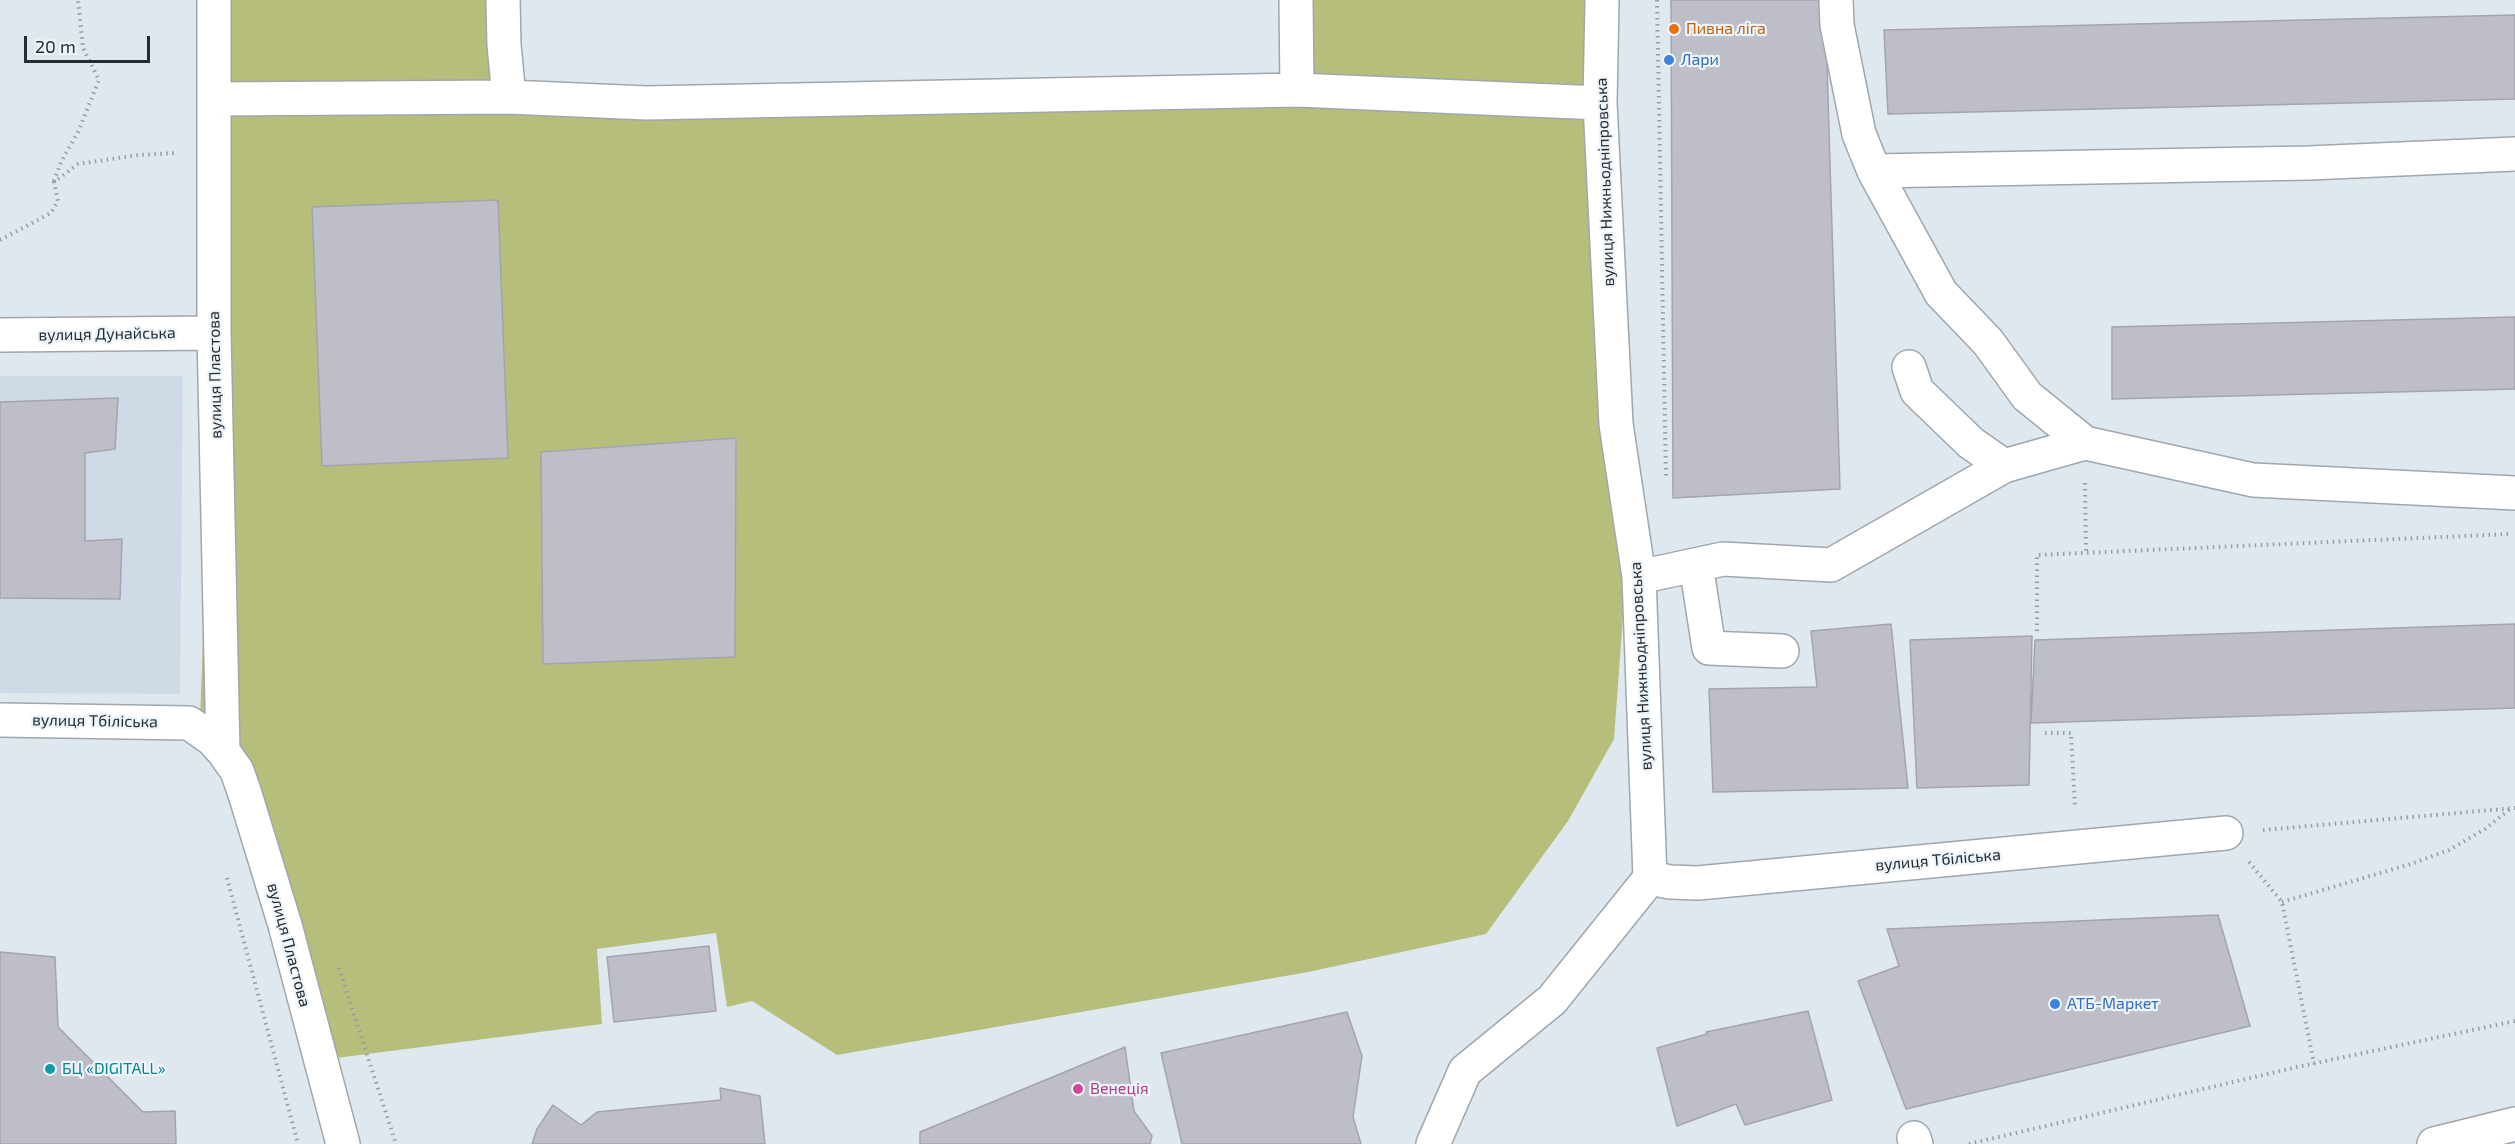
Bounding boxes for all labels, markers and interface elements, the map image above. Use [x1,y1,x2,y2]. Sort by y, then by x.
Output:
place label: Пивна ліга [1686,19,1766,39]
marker: Пивна ліга [1667,22,1681,36]
scale bar [27,24,153,62]
text: 20 m [35,35,76,57]
place label: Лари [1681,50,1719,70]
marker: Лари [1662,53,1676,67]
street label: вулиця Нижньодніпровська [1592,77,1618,287]
street label: вулиця Пластова [204,311,226,439]
street label: вулиця Дунайська [38,323,176,345]
street label: вулиця Нижньодніпровська [1626,561,1656,771]
street label: вулиця Тбіліська [32,710,158,732]
street label: вулиця Тбіліська [1874,845,2002,875]
street label: вулиця Пластова [263,881,315,1009]
place label: АТБ-Маркет [2067,994,2159,1014]
marker: АТБ-Маркет [2048,997,2062,1011]
place label: БЦ «DIGITALL» [62,1059,166,1079]
marker: БЦ «DIGITALL» [43,1062,57,1076]
place label: Венеція [1090,1079,1149,1099]
marker: Венеція [1071,1082,1085,1096]

